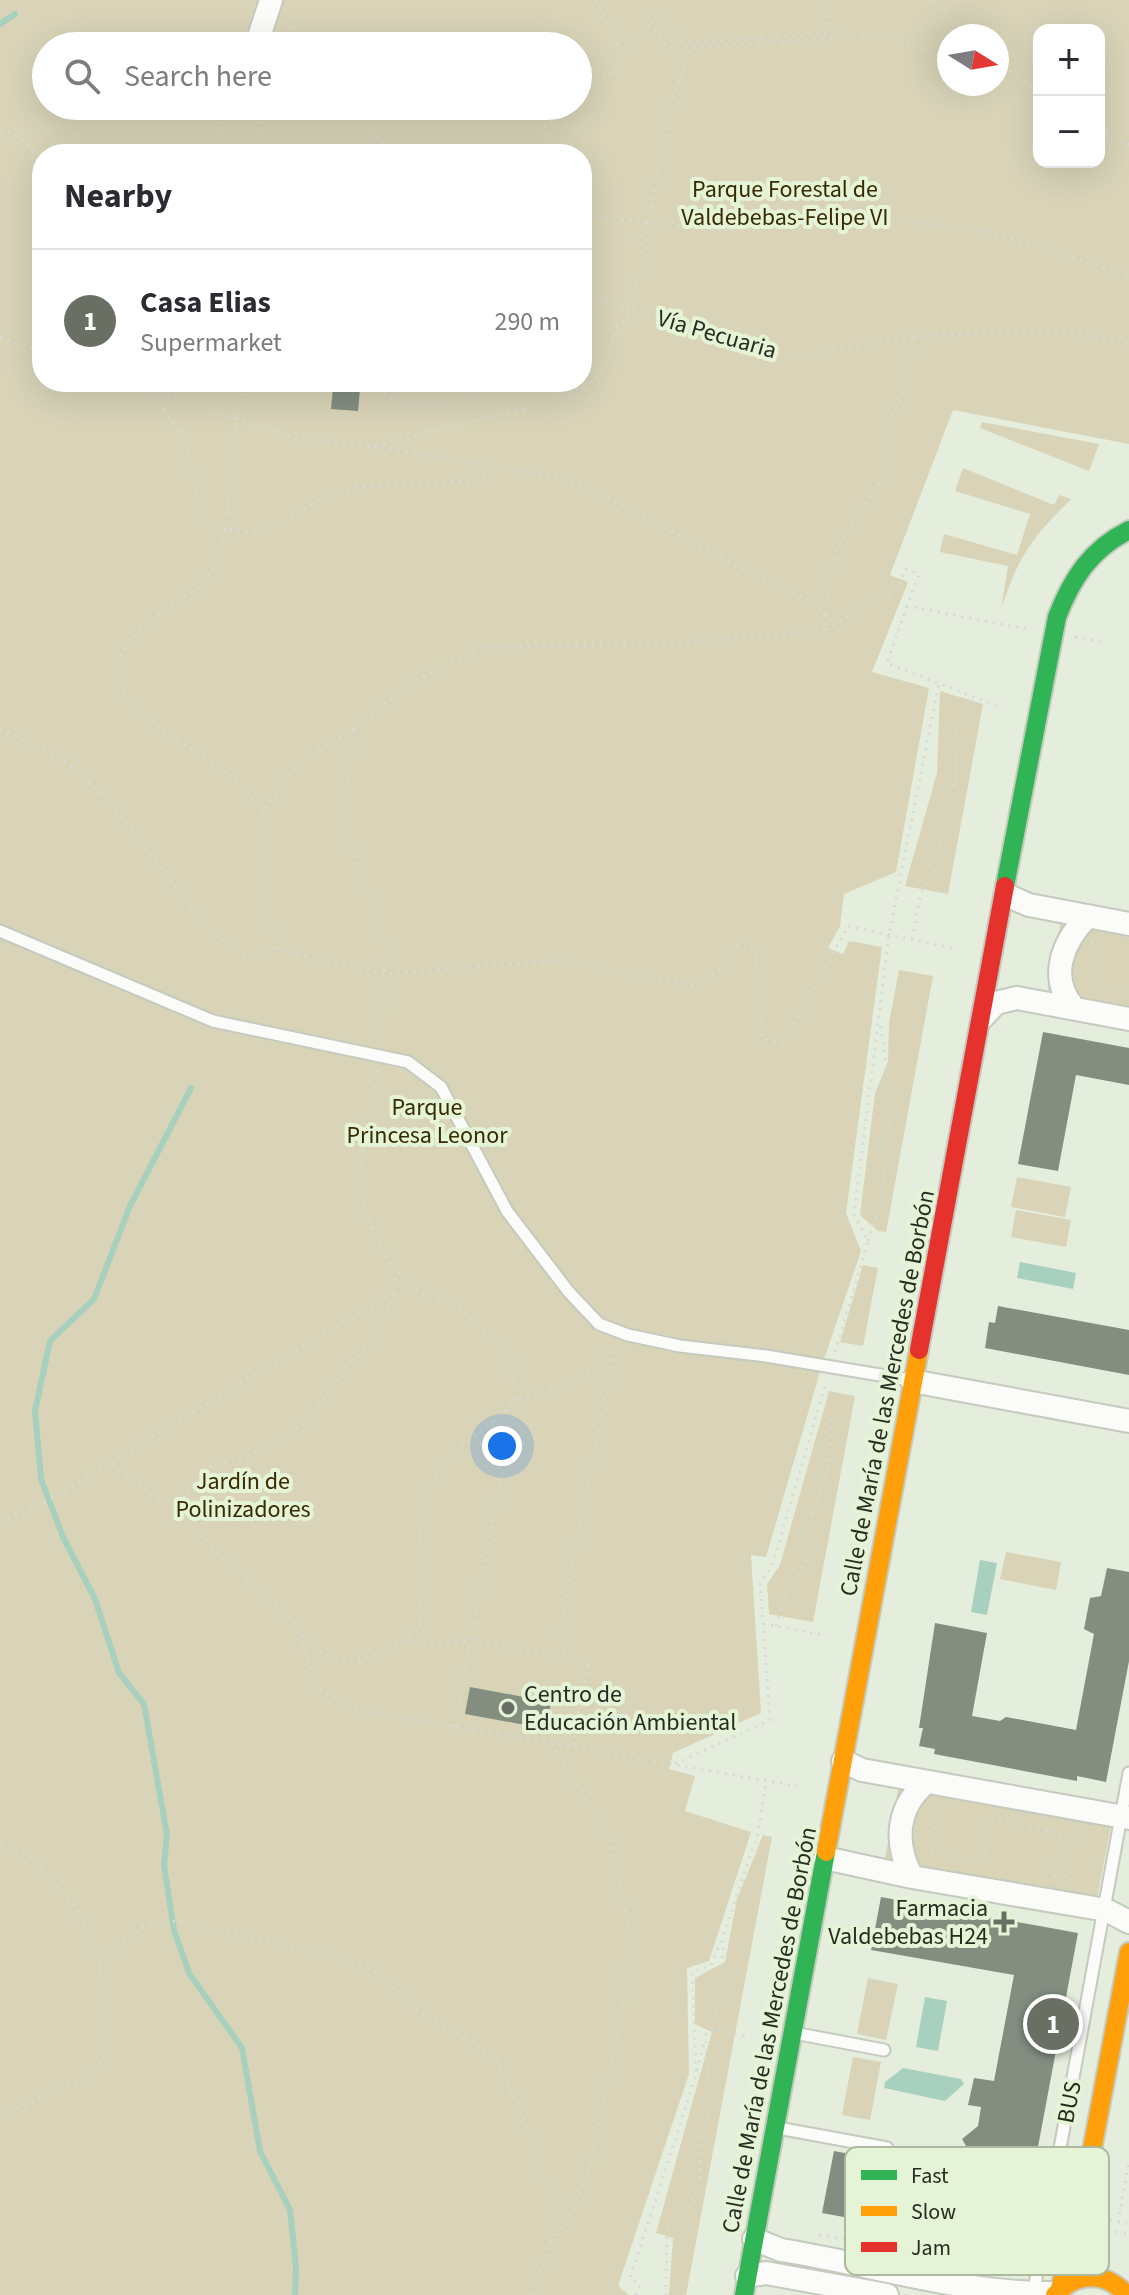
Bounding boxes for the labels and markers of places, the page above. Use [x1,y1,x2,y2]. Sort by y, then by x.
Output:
place label: Centro de Educación Ambiental [524,1677,736,1740]
marker: Centro de Educación Ambiental [499,1699,517,1717]
place label: Farmacia Valdebebas H24 [828,1891,988,1954]
marker: Farmacia Valdebebas H24 [995,1913,1013,1931]
pin: 1 [1027,1994,1079,2054]

